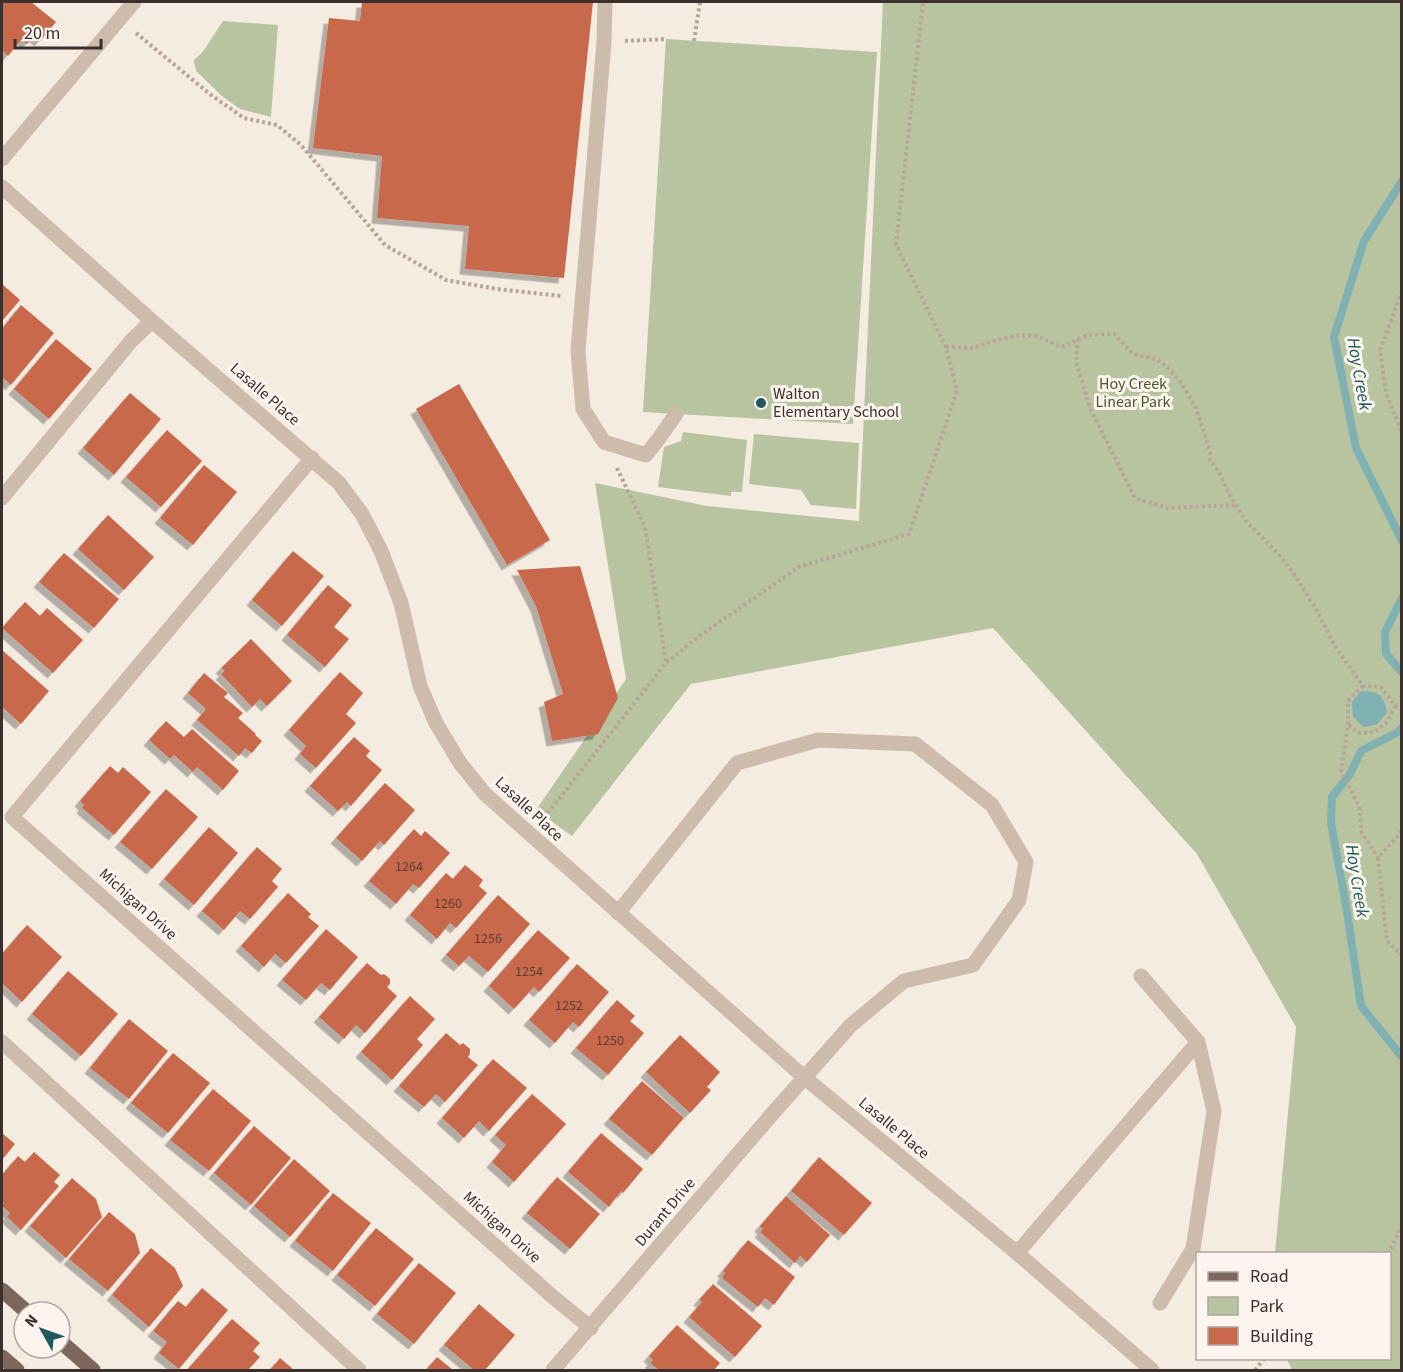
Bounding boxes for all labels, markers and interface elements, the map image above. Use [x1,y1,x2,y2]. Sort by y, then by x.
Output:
scale bar [15,12,100,50]
text: 20 m [24,21,60,46]
water label: Hoy Creek [1340,336,1378,413]
street label: Lasalle Place [225,357,305,431]
park label: Hoy Creek Linear Park [1096,373,1171,413]
place label: Walton Elementary School [773,383,899,423]
marker: Walton Elementary School [754,396,768,410]
street label: Lasalle Place [490,772,568,846]
water label: Hoy Creek [1339,843,1375,920]
house number: 1264 [395,857,423,877]
street label: Michigan Drive [94,863,182,945]
house number: 1260 [434,894,462,914]
house number: 1256 [474,929,502,949]
house number: 1254 [515,962,543,982]
house number: 1252 [555,996,583,1016]
house number: 1250 [596,1031,624,1051]
street label: Lasalle Place [854,1092,934,1164]
street label: Durant Drive [630,1173,700,1251]
street label: Michigan Drive [458,1186,546,1268]
legend [1196,1252,1391,1360]
text: Road [1250,1264,1289,1289]
text: Park [1250,1294,1284,1319]
north arrow [12,1300,72,1360]
text: N [19,1310,43,1332]
text: Building [1250,1324,1313,1349]

